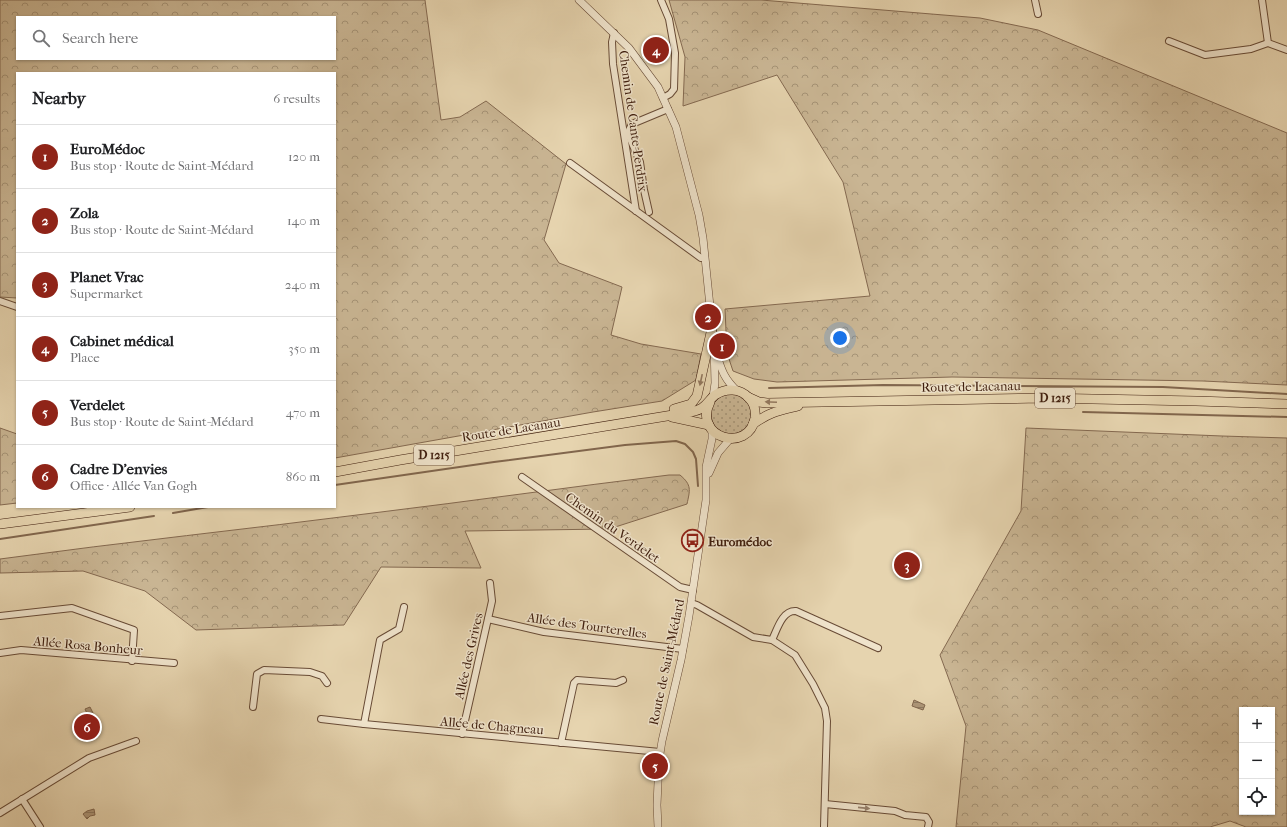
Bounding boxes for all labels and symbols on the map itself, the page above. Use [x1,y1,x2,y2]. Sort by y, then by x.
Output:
pin: 4 [643,35,669,65]
street label: Chemin de Cante-Perdrix [616,49,651,193]
pin: 2 [695,302,721,332]
your location [830,328,850,348]
pin: 1 [709,331,735,361]
one-way arrow [698,374,704,386]
street label: Route de Lacanau [921,378,1022,395]
road number: D 1215 [1035,388,1075,408]
one-way arrow [765,399,777,406]
street label: Route de Lacanau [461,414,562,445]
road number: D 1215 [414,445,454,465]
street label: Chemin du Verdelet [562,489,663,566]
bus stop icon: Euromédoc [680,528,706,554]
place label: Euromédoc [708,534,772,549]
pin: 3 [894,550,920,580]
street label: Route de Saint-Médard [646,597,687,727]
street label: Allée des Tourterelles [525,610,648,641]
street label: Allée des Grives [451,611,486,702]
street label: Allée Rosa Bonheur [32,633,144,658]
pin: 6 [74,712,100,742]
street label: Allée de Chagneau [439,713,545,738]
pin: 5 [642,751,668,781]
one-way arrow [858,804,870,811]

